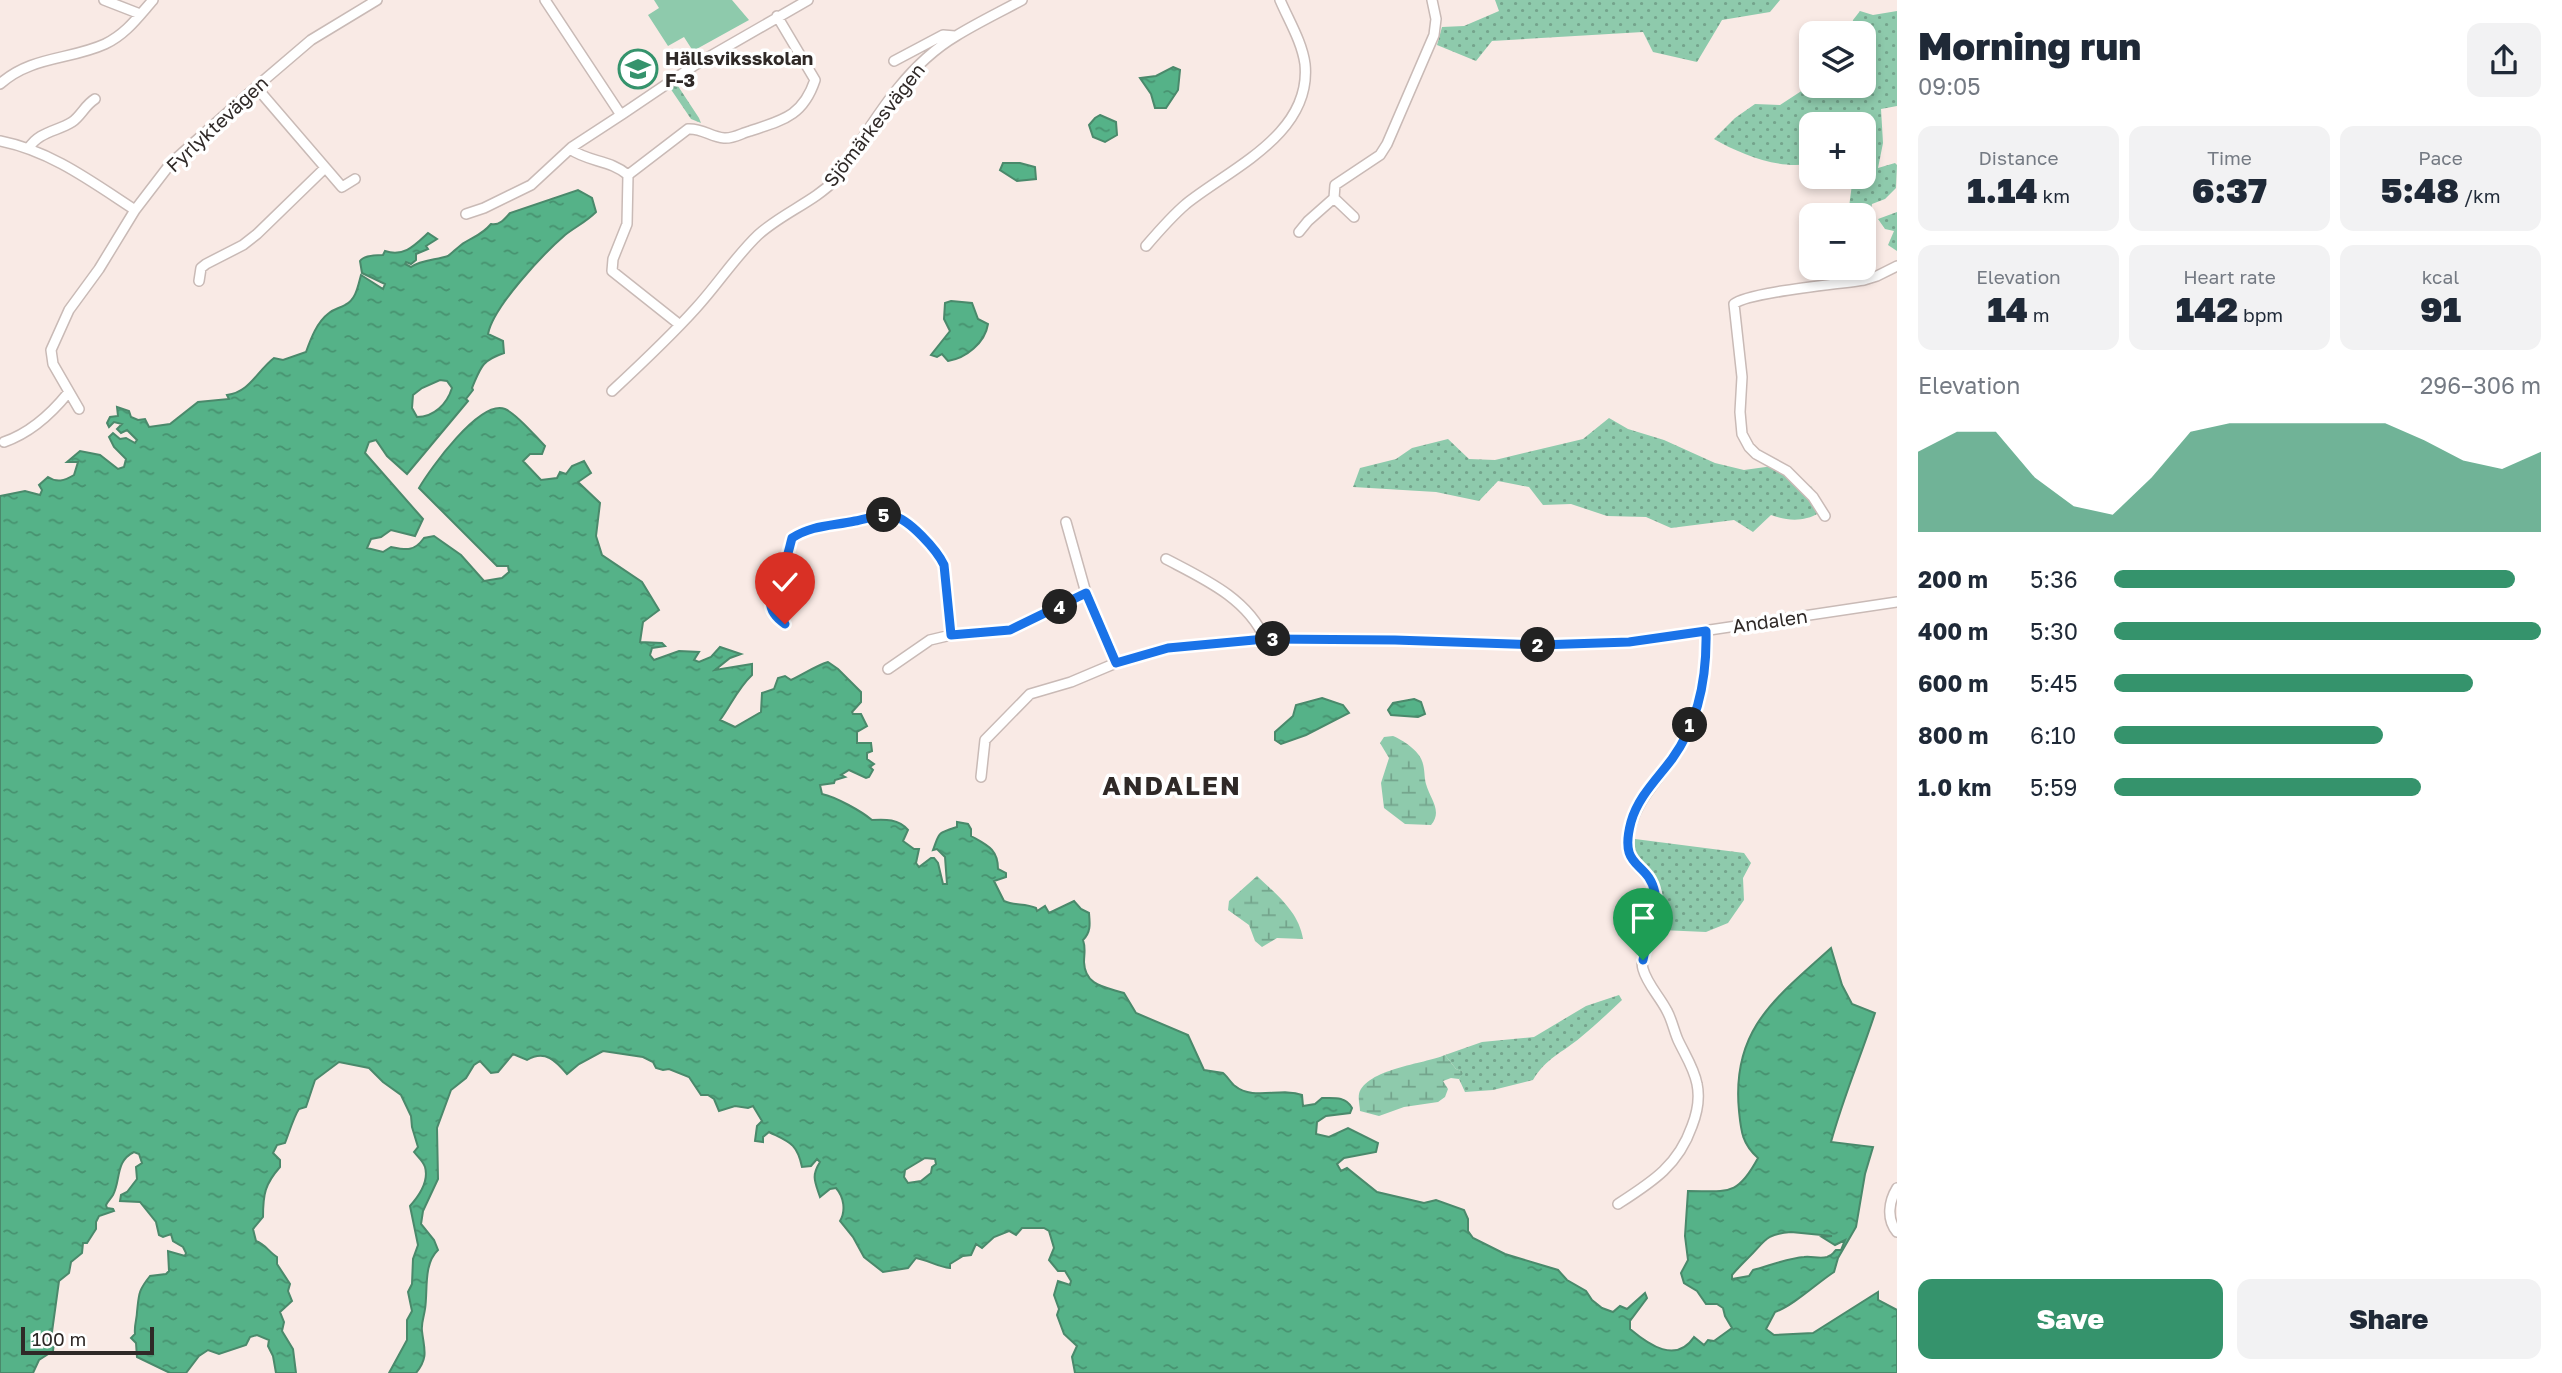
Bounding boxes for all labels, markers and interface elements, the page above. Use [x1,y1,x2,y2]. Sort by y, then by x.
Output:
map controls [1799,21,1876,280]
button: layers [1799,21,1876,98]
text: Morning run [1918,23,2141,68]
button: share [2467,23,2541,97]
place label: Hällsviksskolan F-3 [665,46,813,91]
school or university icon: Hällsviksskolan F-3 [617,48,659,90]
street label: Sjömärkesvägen [818,58,929,191]
street label: Fyrlyktevägen [161,71,272,177]
text: 09:05 [1918,72,1981,100]
button: + [1799,112,1876,189]
text: Distance [1979,146,2058,169]
text: Time [2207,146,2252,169]
text: Pace [2418,146,2463,169]
text: 1.14 [1967,169,2038,211]
text: 6:37 [2192,169,2267,211]
text: 5:48 [2380,169,2459,211]
text: km [2038,184,2070,207]
text: /km [2459,184,2501,207]
button: − [1799,203,1876,280]
text: Elevation [1976,265,2061,288]
text: Heart rate [2183,265,2276,288]
text: kcal [2422,265,2459,288]
text: 14 [1987,288,2028,330]
text: 142 [2176,288,2238,330]
text: 91 [2420,288,2461,330]
text: m [2028,303,2050,326]
text: bpm [2238,303,2283,326]
text: Elevation [1918,371,2020,399]
text: 296–306 m [2420,371,2541,399]
pin: 5 [866,498,902,532]
text: 5 [878,503,889,526]
pin [755,552,815,624]
icon: check [766,563,804,601]
text: 200 m [1918,565,1988,593]
text: 5:36 [2030,565,2078,593]
pin: 4 [1042,590,1078,624]
text: 4 [1054,595,1065,618]
street label: Andalen [1731,604,1809,637]
text: 400 m [1918,617,1988,645]
text: 5:30 [2030,617,2078,645]
pin: 3 [1256,622,1290,656]
text: 3 [1267,627,1278,650]
pin: 2 [1520,628,1556,662]
text: 2 [1532,633,1543,656]
text: 600 m [1918,669,1988,697]
text: 5:45 [2030,669,2078,697]
pin: 1 [1672,708,1708,742]
text: 1 [1685,713,1694,736]
text: 800 m [1918,721,1989,749]
text: 6:10 [2030,721,2076,749]
district label: ANDALEN [1102,770,1242,801]
text: 1.0 km [1918,773,1991,801]
text: 5:59 [2030,773,2078,801]
pin [1613,888,1673,960]
icon: arrive [1624,899,1662,937]
button: Save [1918,1279,2223,1359]
button: Share [2237,1279,2541,1359]
scale bar [21,1324,154,1356]
text: 100 m [32,1327,86,1350]

